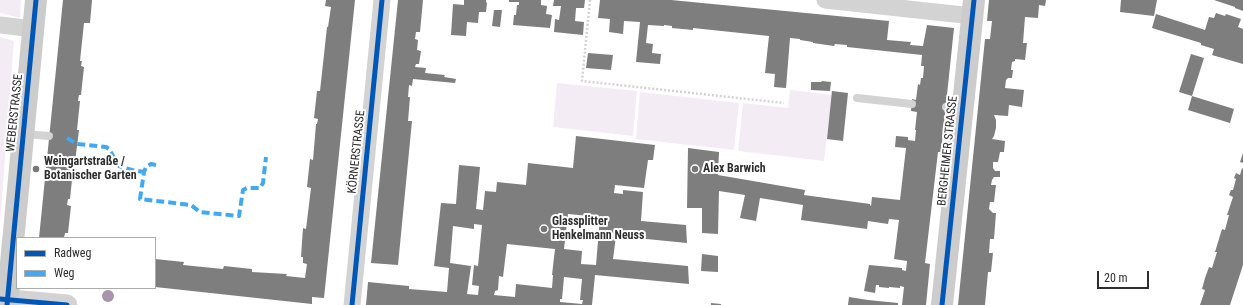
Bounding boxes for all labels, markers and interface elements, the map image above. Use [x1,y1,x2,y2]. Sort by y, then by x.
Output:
street label: WEBERSTRASSE [4,73,26,153]
street label: BERGHEIMER STRASSE [935,95,961,207]
street label: KÖRNERSTRASSE [345,110,369,194]
place label: Weingartstraße / Botanischer Garten [44,155,137,183]
place label: Alex Barwich [703,162,766,176]
marker: Weingartstraße / Botanischer Garten [31,164,41,174]
marker: Alex Barwich [690,164,700,174]
place label: Glassplitter Henkelmann Neuss [552,215,644,243]
marker: Glassplitter Henkelmann Neuss [539,224,549,234]
legend [16,237,156,289]
text: Radweg [54,246,91,260]
scale bar [1099,263,1151,289]
text: Weg [54,266,75,280]
text: 20 m [1104,271,1128,285]

